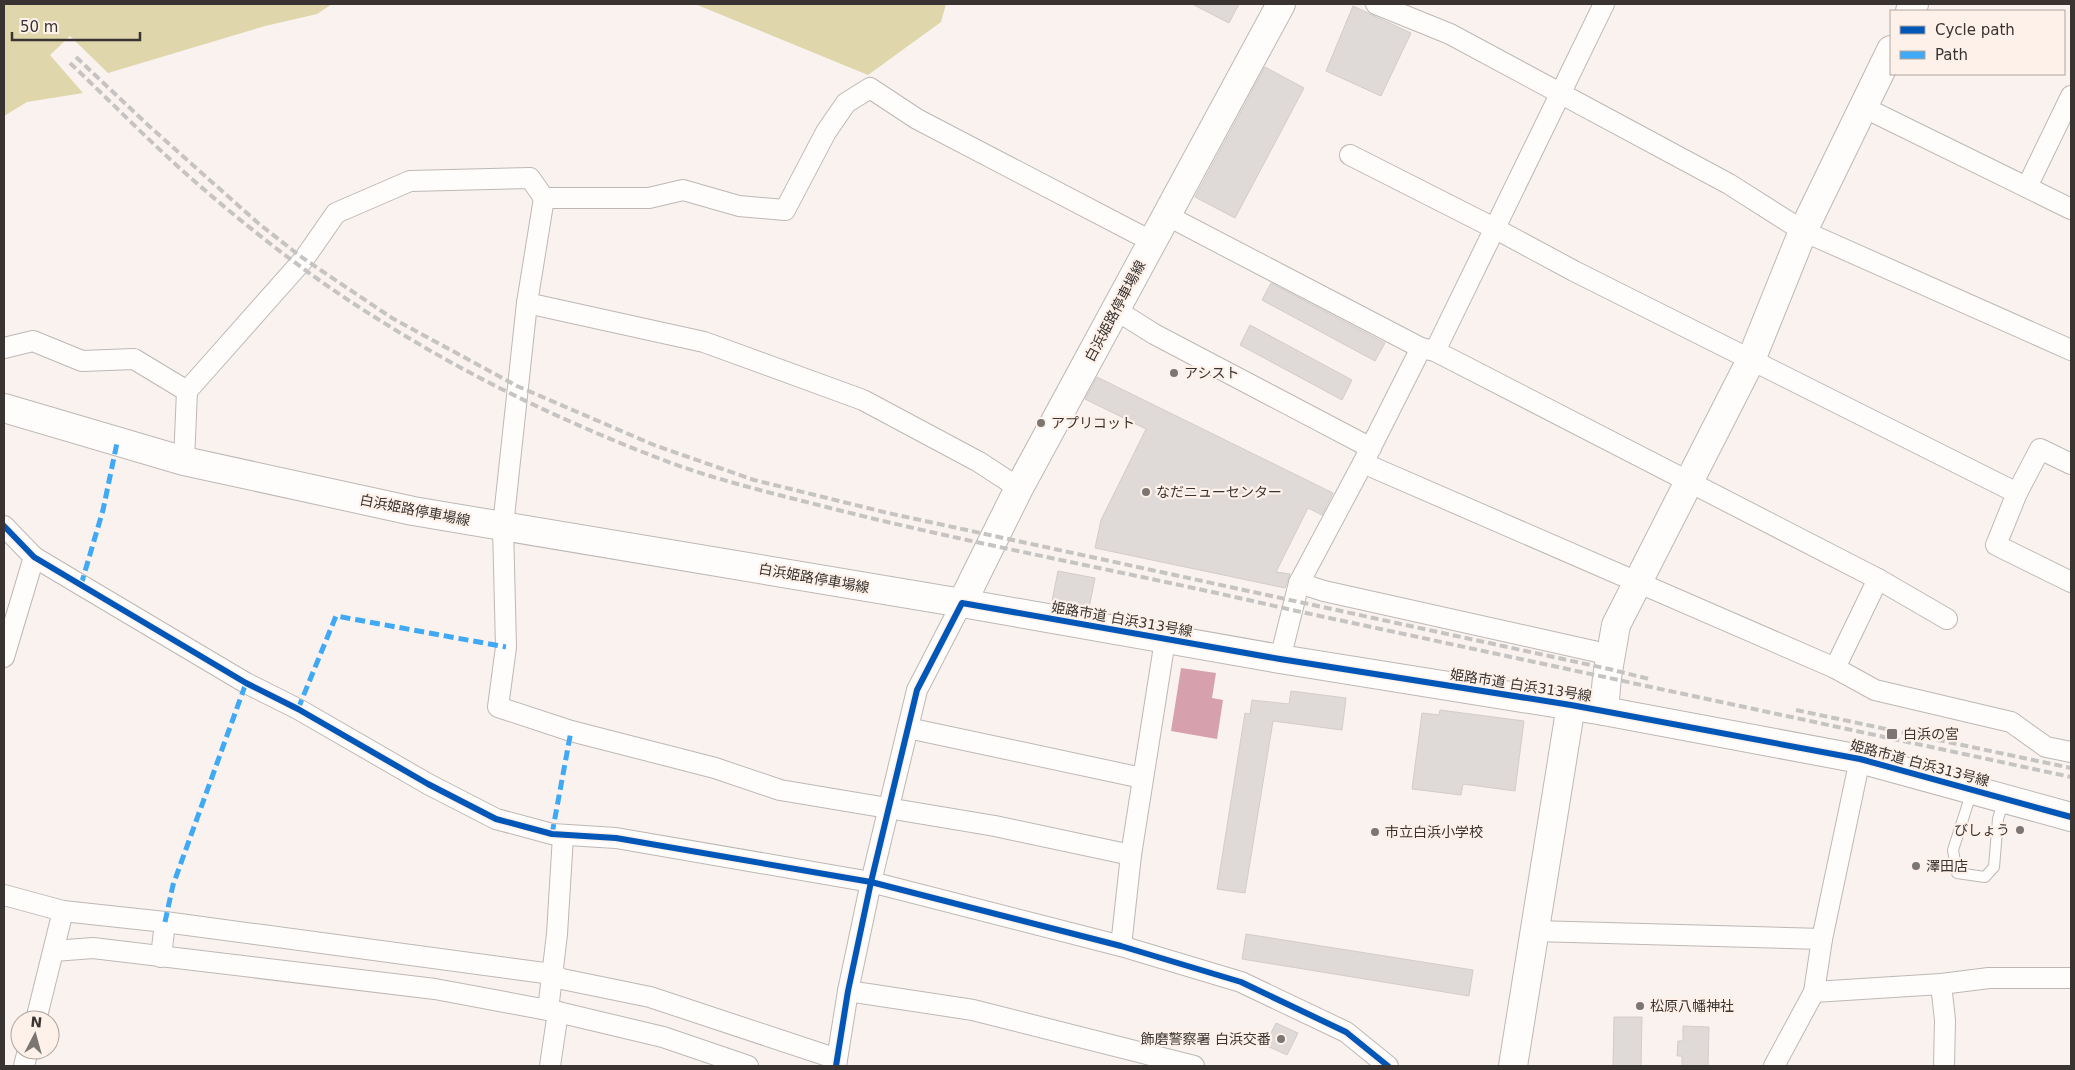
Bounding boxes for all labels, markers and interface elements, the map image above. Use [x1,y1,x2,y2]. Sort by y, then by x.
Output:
scale bar [12,10,140,42]
legend [1890,10,2065,75]
text: 50 m [20,18,58,36]
text: Cycle path [1935,21,2015,39]
text: Path [1935,46,1968,64]
street label: 白浜姫路停車場線 [1082,258,1148,364]
place label: アシスト [1184,365,1239,381]
marker: アシスト [1168,367,1180,379]
place label: アプリコット [1051,415,1135,431]
marker: アプリコット [1035,417,1047,429]
place label: なだニューセンター [1156,484,1282,500]
marker: なだニューセンター [1140,486,1152,498]
street label: 白浜姫路停車場線 [359,491,471,529]
street label: 白浜姫路停車場線 [757,560,871,596]
street label: 姫路市道 白浜313号線 [1050,599,1194,639]
street label: 姫路市道 白浜313号線 [1449,666,1593,704]
place label: 白浜の宮 [1903,726,1959,742]
marker: 白浜の宮 [1885,727,1899,741]
street label: 姫路市道 白浜313号線 [1849,737,1991,789]
place label: びしょう [1954,822,2010,838]
place label: 市立白浜小学校 [1385,824,1483,840]
marker: びしょう [2014,824,2026,836]
marker: 市立白浜小学校 [1369,826,1381,838]
place label: 澤田店 [1926,858,1968,874]
marker: 澤田店 [1910,860,1922,872]
place label: 松原八幡神社 [1650,998,1734,1014]
marker: 松原八幡神社 [1634,1000,1646,1012]
north arrow [10,1010,60,1060]
text: N [30,1014,43,1031]
place label: 飾磨警察署 白浜交番 [1141,1031,1271,1047]
marker: 飾磨警察署 白浜交番 [1275,1033,1287,1045]

